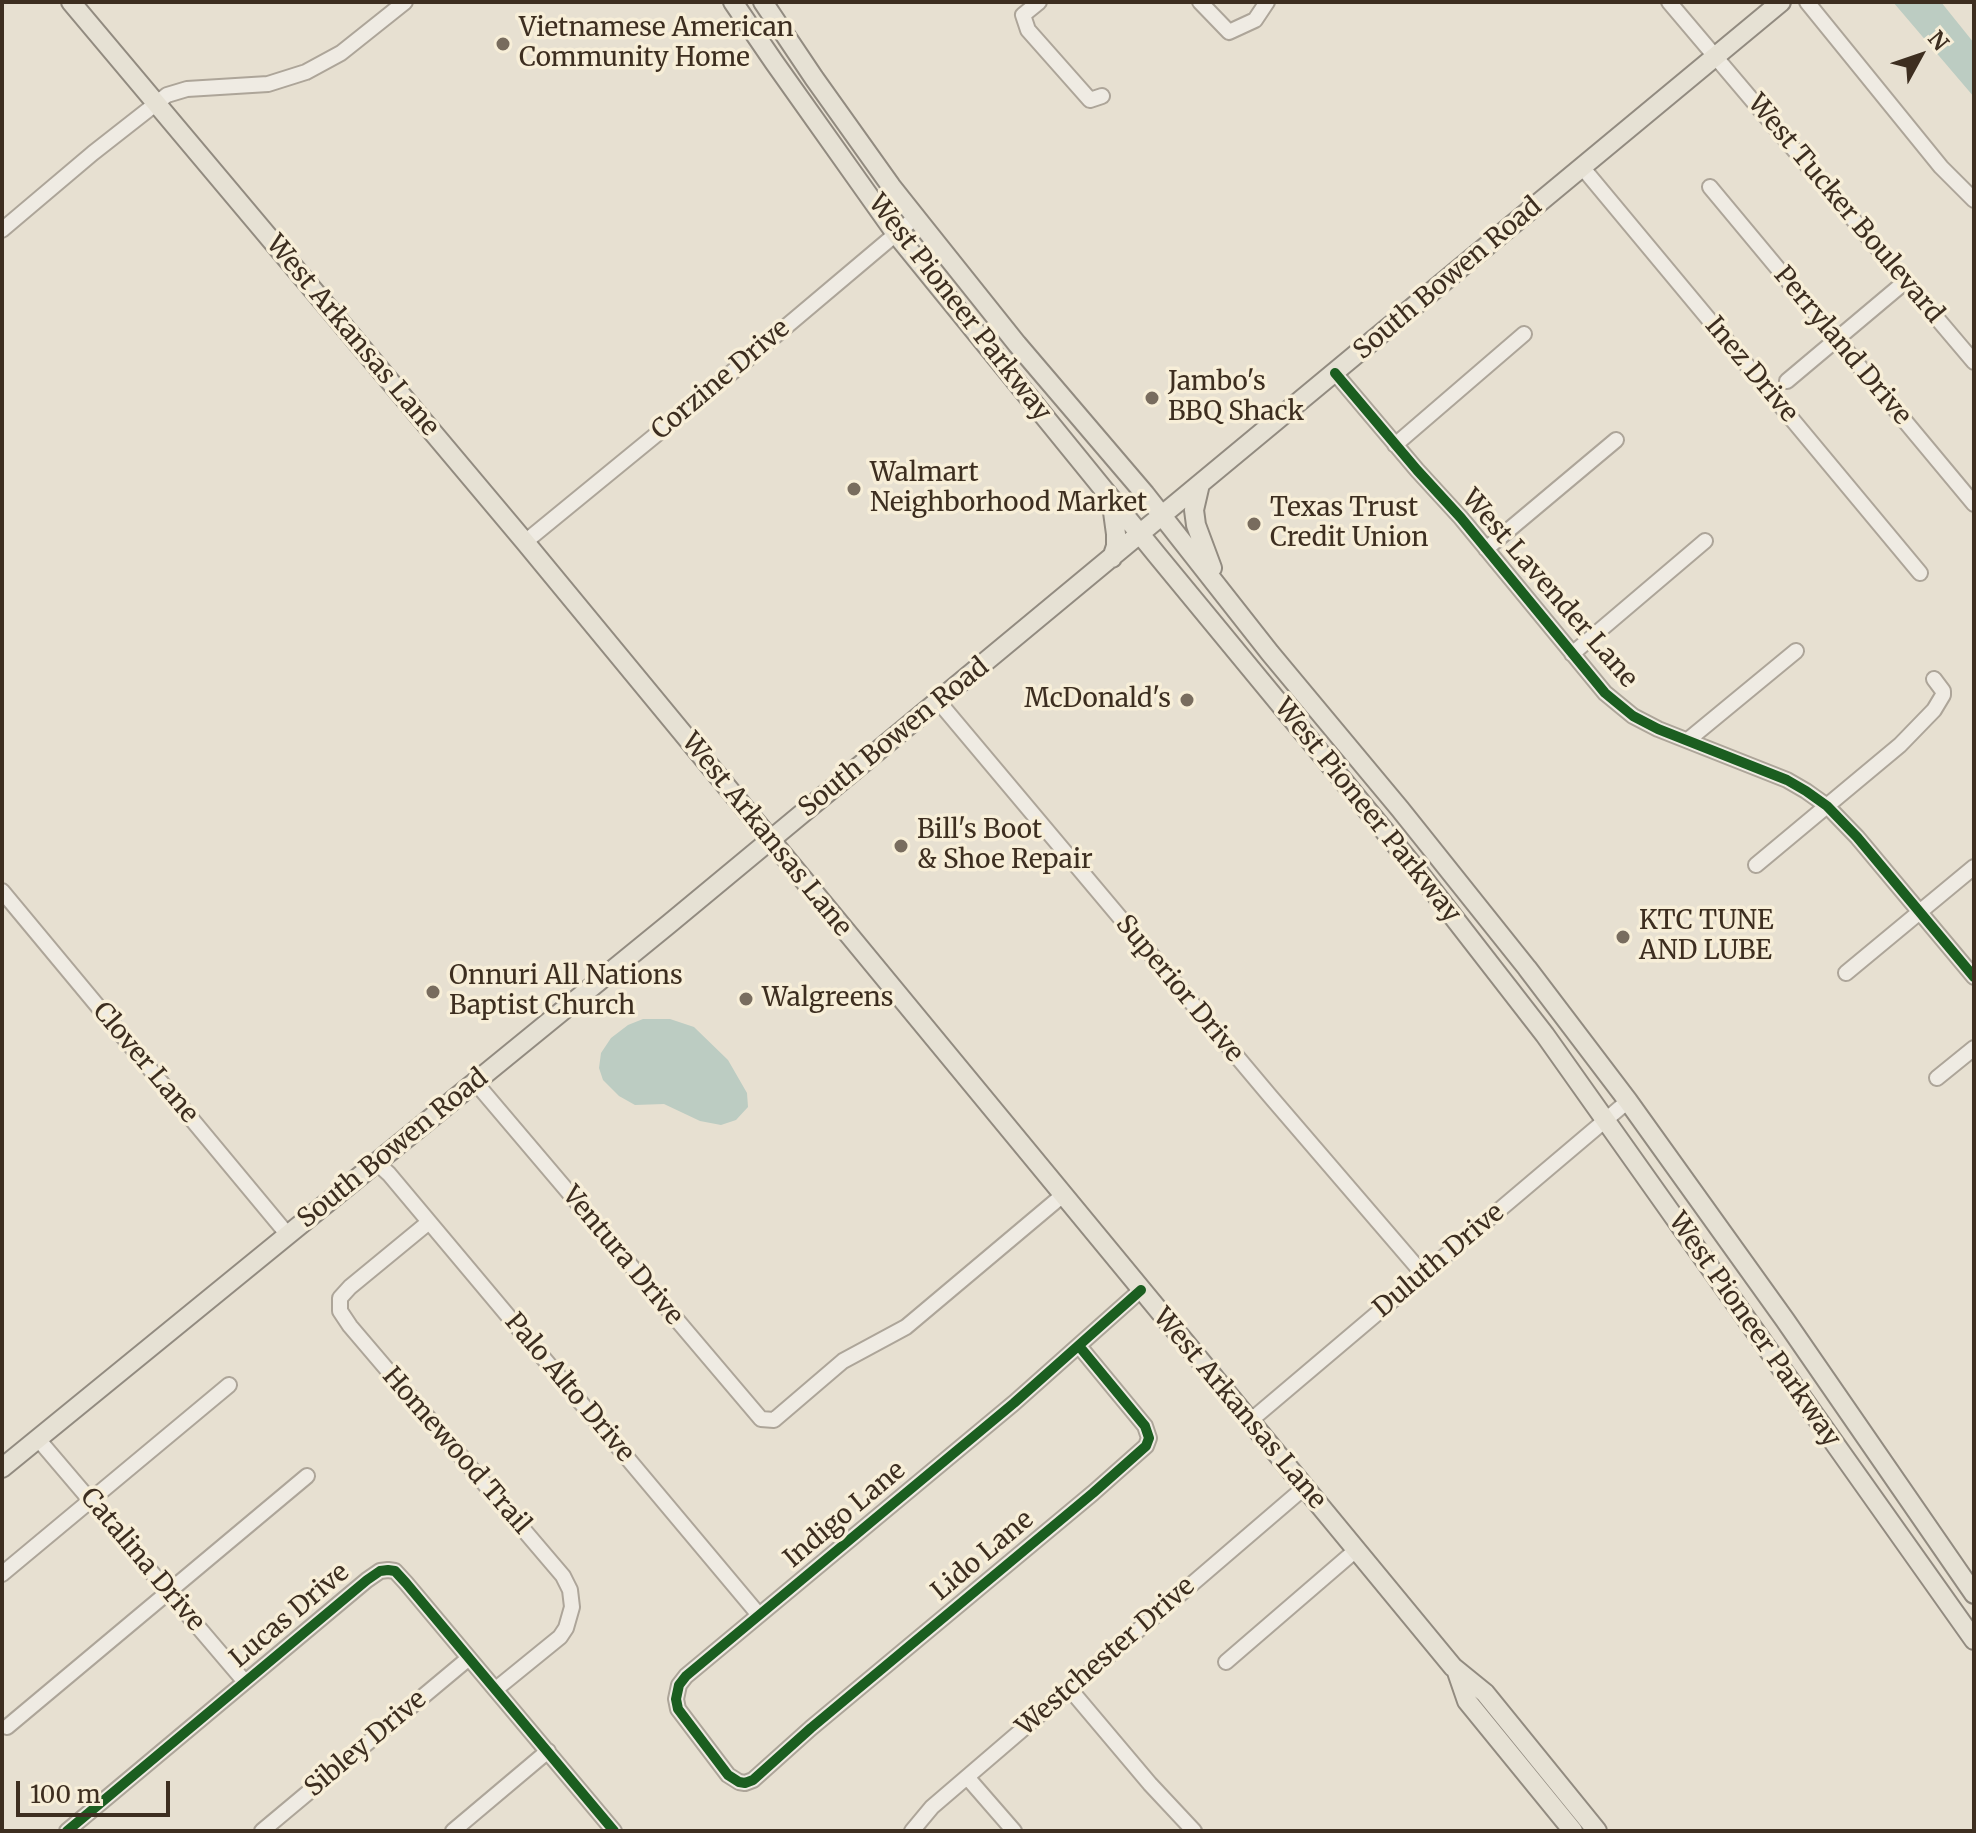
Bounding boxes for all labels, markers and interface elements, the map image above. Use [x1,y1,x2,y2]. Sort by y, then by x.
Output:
place label: Vietnamese American Community Home [519,13,794,74]
north arrow [1880,16,1960,96]
text: N [1922,25,1955,56]
marker: Vietnamese American Community Home [494,35,512,53]
street label: West Tucker Boulevard [1740,89,1950,329]
street label: West Pioneer Parkway [861,189,1057,427]
street label: South Bowen Road [1348,191,1548,367]
street label: West Arkansas Lane [259,229,445,443]
street label: Perryland Drive [1767,261,1917,431]
street label: Inez Drive [1698,311,1804,429]
street label: Corzine Drive [646,313,796,447]
place label: Jambo's BBQ Shack [1168,367,1304,428]
marker: Jambo's BBQ Shack [1143,389,1161,407]
place label: Walmart Neighborhood Market [870,458,1147,520]
marker: Walmart Neighborhood Market [845,480,863,498]
street label: West Lavender Lane [1454,484,1644,694]
place label: Texas Trust Credit Union [1270,493,1428,554]
marker: Texas Trust Credit Union [1245,515,1263,533]
street label: South Bowen Road [793,652,995,824]
place label: McDonald's [1024,684,1171,716]
marker: McDonald's [1178,691,1196,709]
street label: West Pioneer Parkway [1267,693,1467,929]
street label: West Arkansas Lane [674,727,858,943]
place label: Bill's Boot & Shoe Repair [917,815,1093,876]
marker: Bill's Boot & Shoe Repair [892,837,910,855]
place label: KTC TUNE AND LUBE [1639,906,1774,968]
street label: Superior Drive [1109,909,1249,1069]
marker: KTC TUNE AND LUBE [1614,928,1632,946]
place label: Onnuri All Nations Baptist Church [449,961,683,1022]
marker: Onnuri All Nations Baptist Church [424,983,442,1001]
place label: Walgreens [762,983,893,1015]
marker: Walgreens [737,990,755,1008]
street label: Clover Lane [86,996,204,1130]
street label: South Bowen Road [292,1063,494,1235]
street label: Ventura Drive [555,1180,689,1332]
street label: Duluth Drive [1367,1197,1511,1325]
street label: West Pioneer Parkway [1661,1207,1847,1453]
street label: West Arkansas Lane [1146,1302,1332,1516]
street label: Palo Alto Drive [498,1307,640,1469]
street label: Homewood Trail [375,1361,537,1541]
street label: Indigo Lane [778,1455,912,1575]
street label: Catalina Drive [73,1482,211,1638]
street label: Lido Lane [926,1505,1040,1607]
street label: Lucas Drive [224,1557,356,1675]
street label: Westchester Drive [1011,1571,1201,1743]
street label: Sibley Drive [299,1684,433,1804]
scale bar [20,1765,174,1815]
text: 100 m [30,1779,100,1810]

